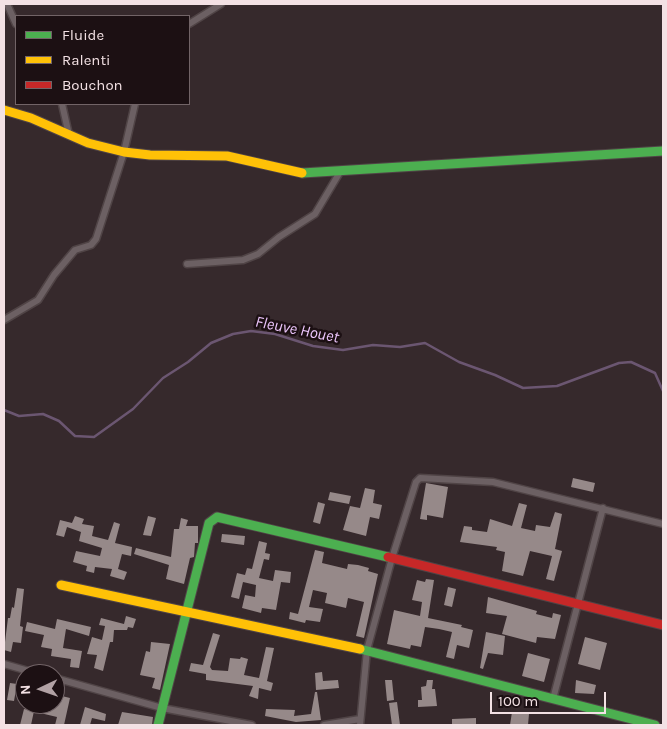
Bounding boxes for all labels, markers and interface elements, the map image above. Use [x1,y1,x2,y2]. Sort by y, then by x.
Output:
legend [15,15,190,105]
text: Fluide [62,26,104,44]
text: Ralenti [62,51,111,69]
text: Bouchon [62,76,123,94]
water label: Fleuve Houet [254,312,340,348]
north arrow [15,664,65,714]
scale bar [492,682,608,714]
text: N [17,684,34,695]
text: 100 m [498,692,538,710]

